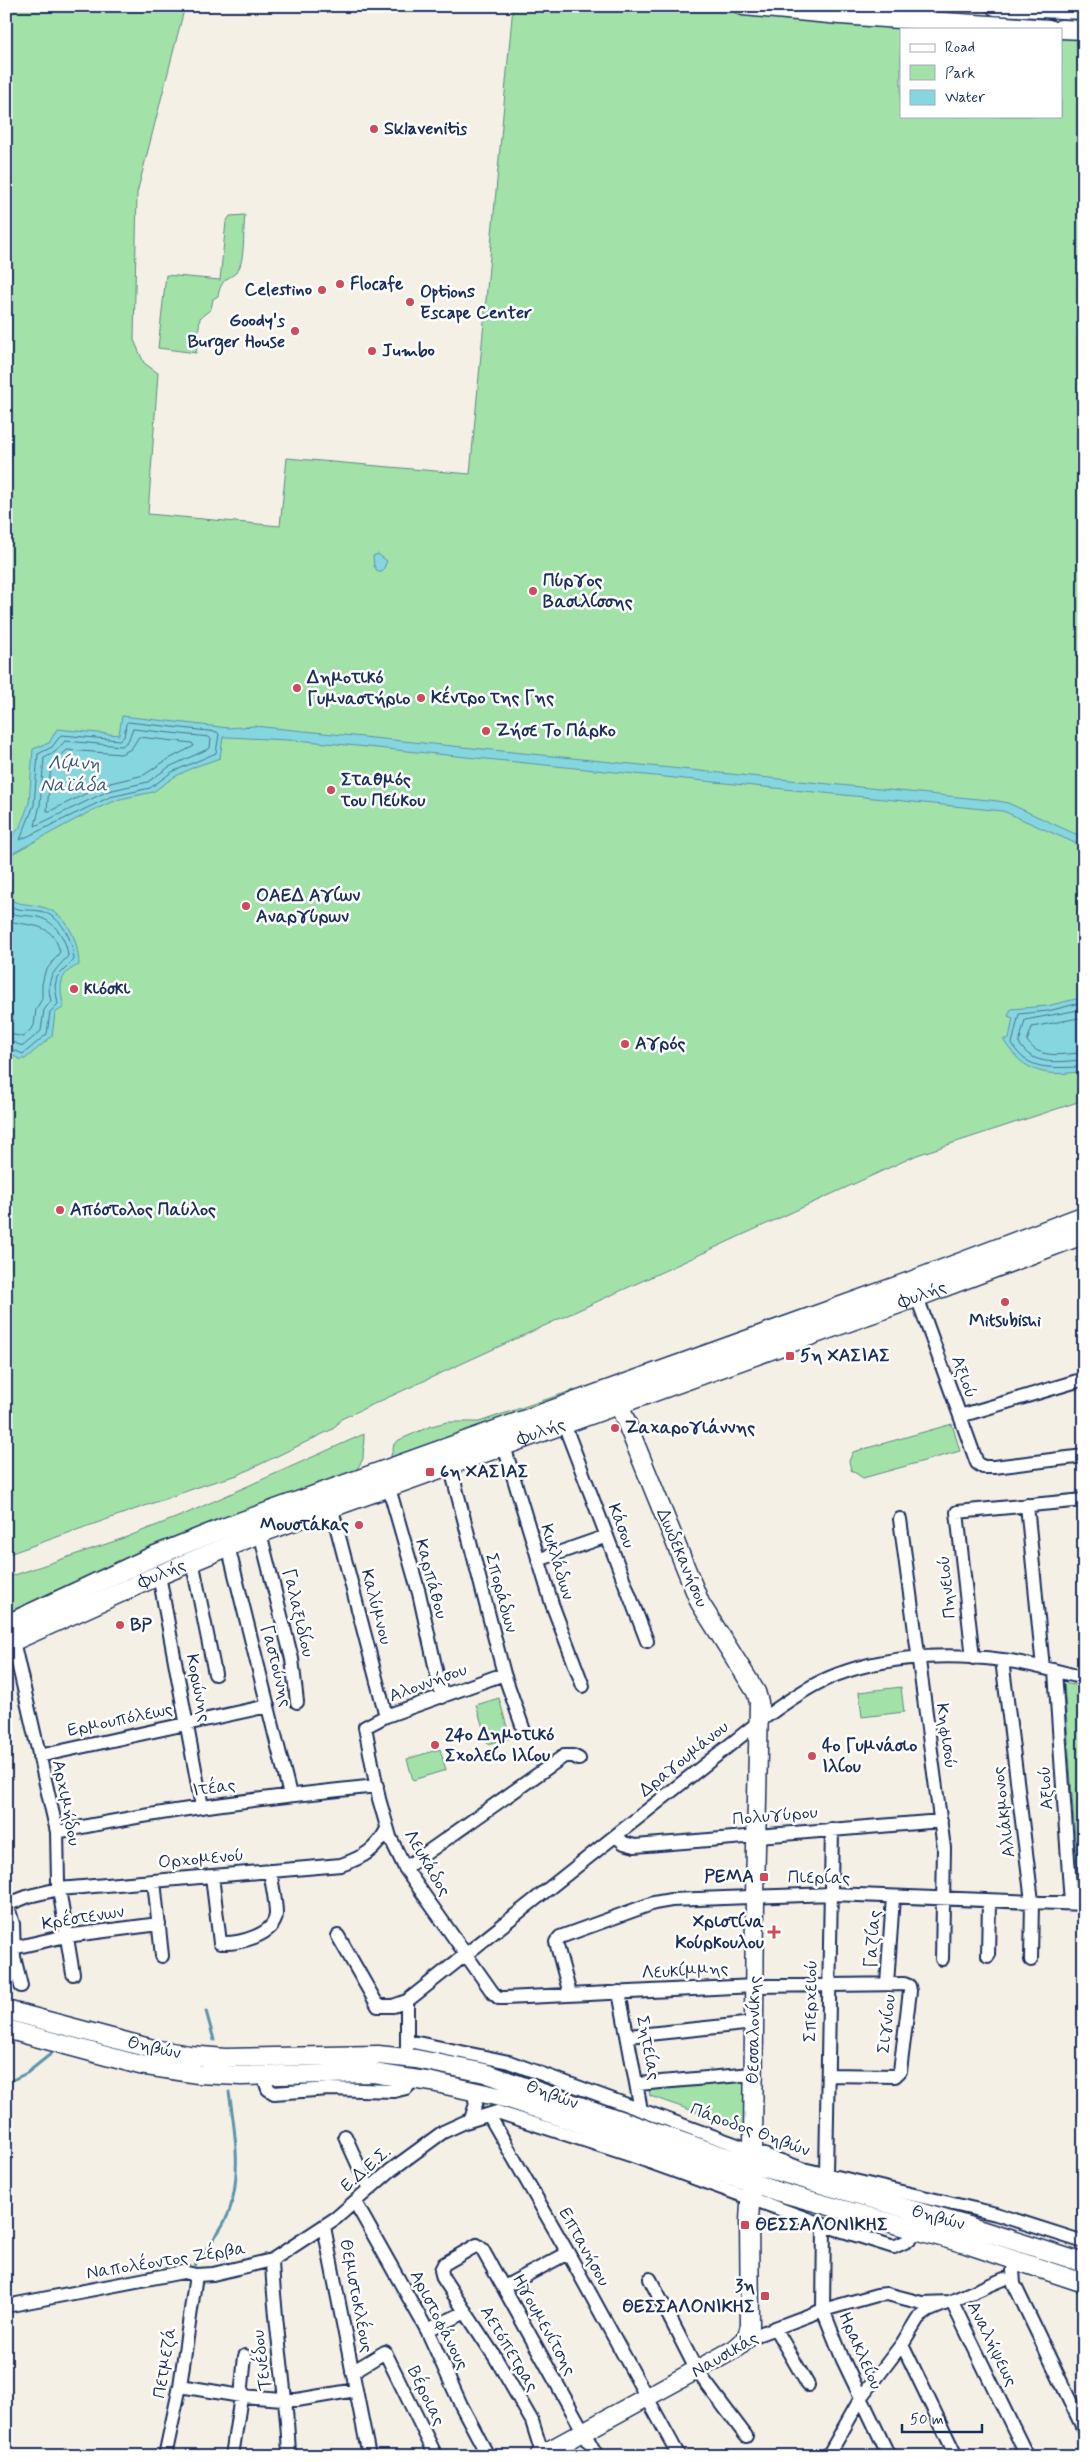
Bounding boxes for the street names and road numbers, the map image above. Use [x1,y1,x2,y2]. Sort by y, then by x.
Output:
street label: Φυλής [894,1275,950,1315]
street label: Αξιού [945,1352,983,1402]
street label: Φυλής [513,1412,569,1452]
street label: Κάσου [602,1500,640,1552]
street label: Δωδεκανήσου [650,1505,714,1611]
street label: Κυκλάδων [534,1521,580,1603]
street label: Καρπάθου [409,1536,453,1622]
street label: Σποράδων [479,1551,523,1635]
street label: Φυλής [133,1553,190,1595]
street label: Πηνειού [932,1554,962,1620]
street label: Γαλαξιδίου [276,1566,320,1660]
street label: Καλύμνου [354,1567,398,1647]
street label: Γαστούνης [254,1623,298,1710]
street label: Κορώνης [180,1652,216,1724]
street label: Αλοννήσου [386,1658,470,1708]
street label: Ερμουπόλεως [65,1697,175,1743]
street label: Κηφισού [930,1702,962,1770]
street label: Δραγουμάνου [634,1715,734,1803]
street label: Αρχιμήδου [46,1758,86,1848]
street label: Αλιάκμονος [986,1765,1022,1859]
street label: Αξιού [1033,1765,1059,1811]
street label: Ιτέας [191,1772,237,1803]
street label: Πολυγύρου [731,1800,819,1832]
street label: Λευκάδος [398,1825,456,1901]
street label: Ορχομενού [157,1843,245,1875]
street label: Πιερίας [788,1866,850,1890]
street label: Κρέστενων [40,1899,126,1936]
street label: Γαζίας [859,1909,887,1969]
street label: Λευκίμμης [641,1957,729,1985]
street label: Σπερχειού [798,1960,824,2042]
street label: Θεσσαλονίκης [741,1975,767,2084]
street label: Σιγνίου [872,1993,902,2055]
street label: Σητείας [630,2014,666,2082]
street label: Θηβών [125,2031,183,2065]
street label: Θηβών [522,2074,582,2116]
street label: Πάροδος Θηβών [687,2097,813,2163]
street label: Ε.Δ.Ε.Σ. [336,2140,396,2198]
street label: Θηβών [909,2199,967,2237]
street label: Επτανήσου [553,2203,615,2291]
street label: Ναπολέοντος Ζέρβα [84,2236,247,2285]
street label: Θεμιστοκλέους [333,2237,380,2355]
street label: Αριστοφάνους [404,2266,474,2374]
street label: Ηγουμενίτσης [506,2270,582,2380]
street label: Αναλήψεως [961,2297,1023,2391]
street label: Αετόπετρας [474,2302,544,2397]
street label: Ηρακλείου [832,2308,888,2394]
street label: Πετμεζά [148,2326,182,2400]
street label: Ναυσικάς [687,2326,763,2384]
street label: Τενέδου [245,2328,278,2392]
street label: Βέροιας [401,2362,452,2430]

